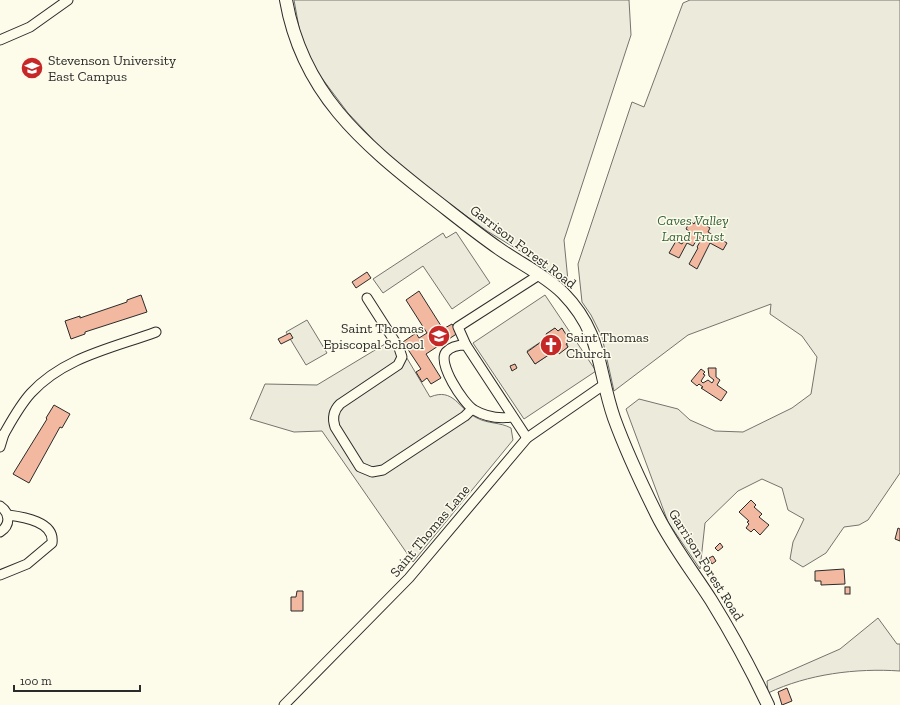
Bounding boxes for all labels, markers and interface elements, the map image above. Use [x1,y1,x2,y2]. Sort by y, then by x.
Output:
place label: Stevenson University East Campus [48,52,177,85]
school or university icon: Stevenson University East Campus [19,55,45,81]
street label: Garrison Forest Road [467,202,580,293]
park label: Caves Valley Land Trust [657,212,729,245]
place label: Saint Thomas Episcopal School [323,320,424,353]
school or university icon: Saint Thomas Episcopal School [426,323,452,349]
place label: Saint Thomas Church [566,329,649,362]
church icon: Saint Thomas Church [538,332,564,358]
street label: Saint Thomas Lane [386,481,474,581]
street label: Garrison Forest Road [665,506,747,624]
scale bar [14,667,140,693]
text: 100 m [20,674,52,688]

